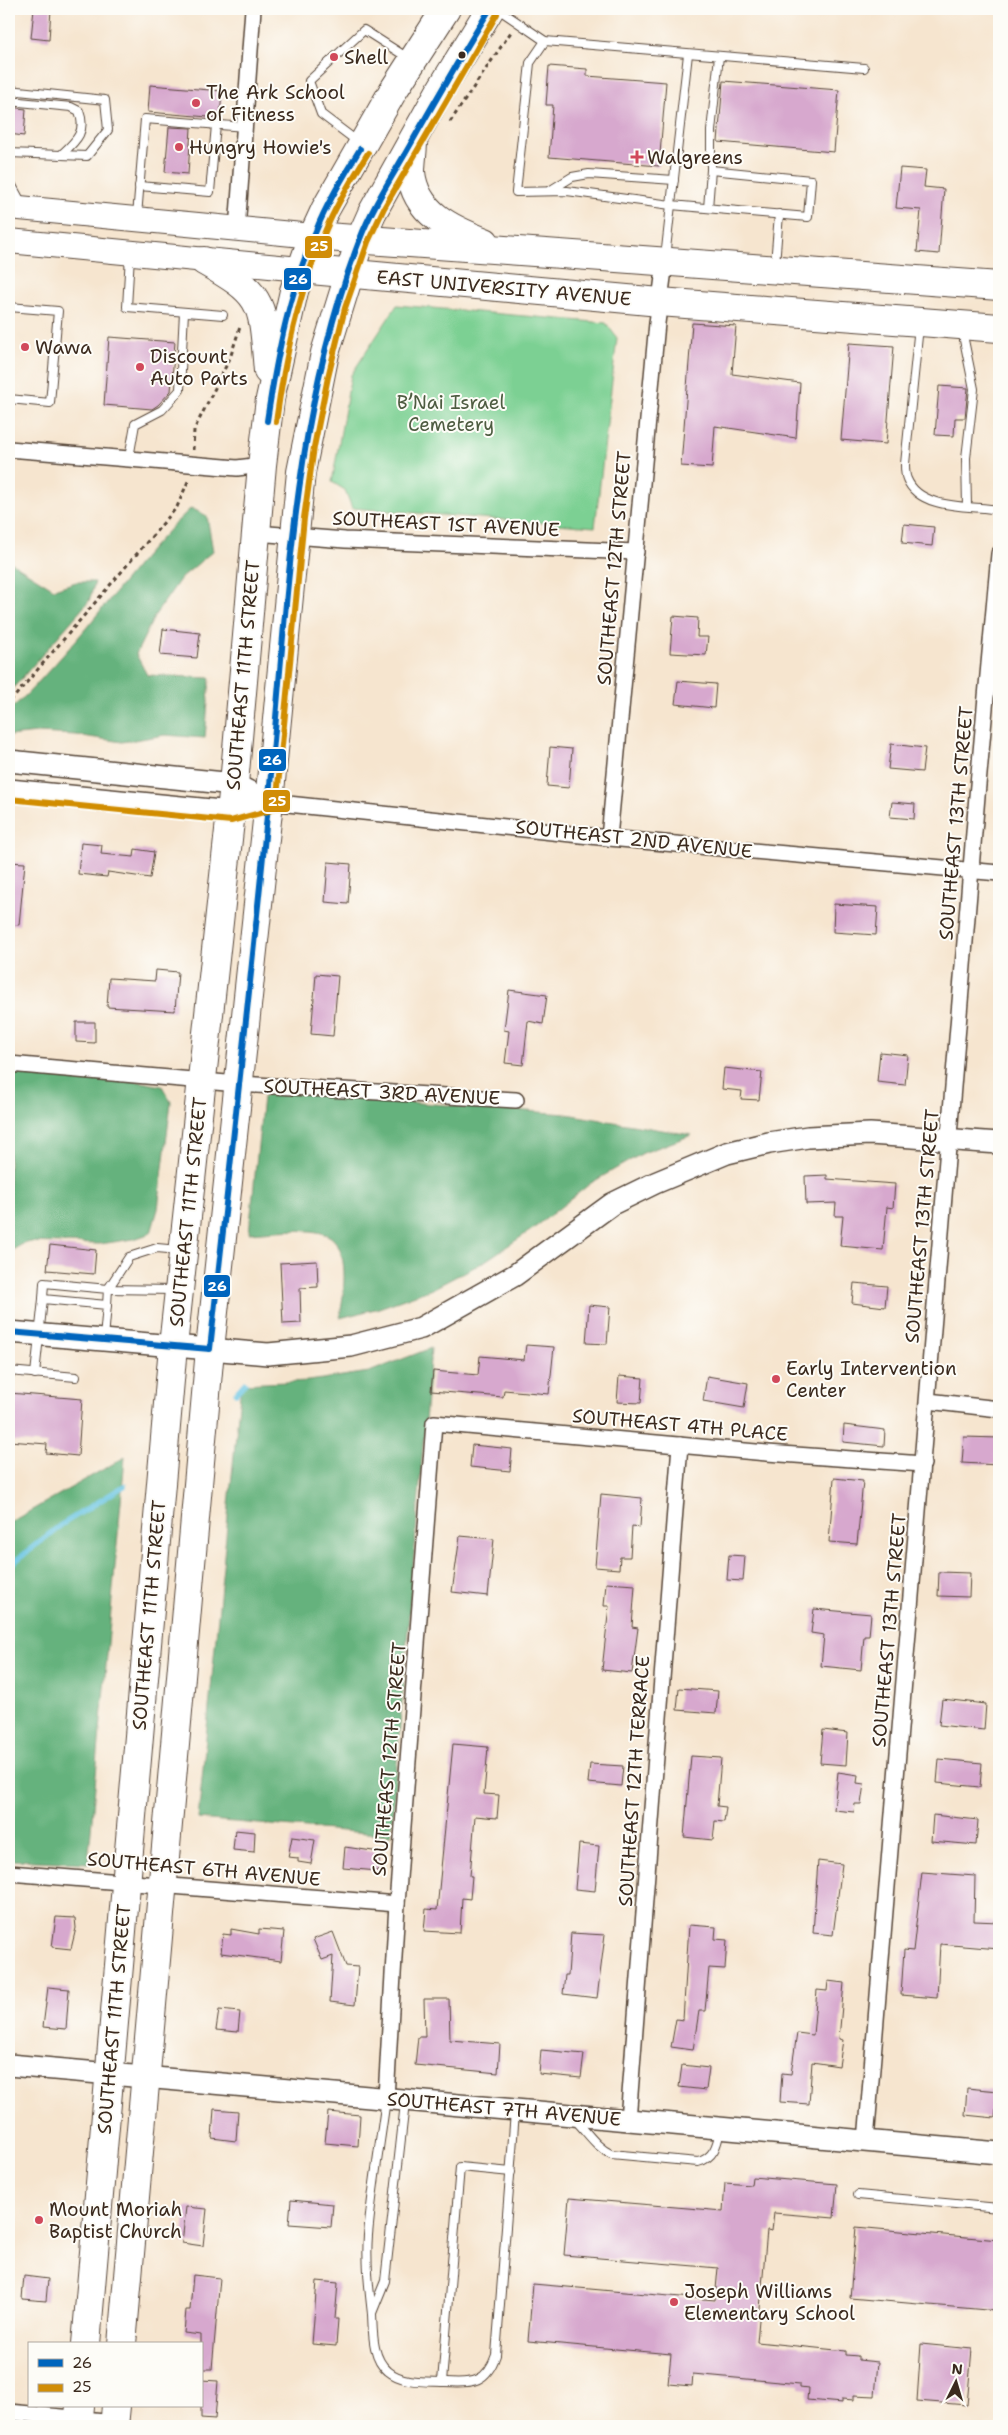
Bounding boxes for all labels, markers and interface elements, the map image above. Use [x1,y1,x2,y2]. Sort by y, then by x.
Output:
place label: Shell [344,45,388,70]
unlabelled marker [457,50,467,60]
marker: Shell [328,51,340,63]
place label: The Ark School of Fitness [206,80,345,127]
marker: The Ark School of Fitness [190,97,202,109]
place label: Hungry Howie's [189,135,332,160]
marker: Hungry Howie's [173,141,185,153]
place label: Walgreens [647,145,743,170]
marker: Walgreens [631,151,643,163]
line badge: 25 [304,235,333,259]
text: 25 [310,237,328,255]
street label: EAST UNIVERSITY AVENUE [376,264,633,312]
line badge: 26 [283,267,312,291]
text: 26 [288,270,308,288]
place label: Wawa [35,335,92,360]
marker: Wawa [19,341,31,353]
place label: Discount Auto Parts [150,344,248,391]
marker: Discount Auto Parts [134,361,146,373]
park label: B’Nai Israel Cemetery [397,390,505,437]
street label: SOUTHEAST 12TH STREET [591,450,637,686]
street label: SOUTHEAST 1ST AVENUE [332,506,560,542]
street label: SOUTHEAST 11TH STREET [220,559,266,791]
street label: SOUTHEAST 13TH STREET [933,705,979,941]
line badge: 26 [258,748,287,772]
text: 26 [262,751,282,769]
line badge: 25 [262,789,291,813]
text: 25 [268,792,286,810]
street label: SOUTHEAST 2ND AVENUE [514,814,754,864]
street label: SOUTHEAST 3RD AVENUE [263,1073,501,1111]
street label: SOUTHEAST 11TH STREET [163,1096,213,1328]
street label: SOUTHEAST 13TH STREET [899,1108,945,1344]
line badge: 26 [203,1274,231,1298]
text: 26 [207,1277,227,1295]
place label: Early Intervention Center [786,1356,957,1403]
marker: Early Intervention Center [770,1373,782,1385]
street label: SOUTHEAST 4TH PLACE [571,1403,789,1447]
street label: SOUTHEAST 11TH STREET [126,1499,172,1731]
street label: SOUTHEAST 13TH STREET [866,1512,912,1748]
street label: SOUTHEAST 12TH STREET [366,1641,412,1877]
street label: SOUTHEAST 12TH TERRACE [613,1655,655,1907]
street label: SOUTHEAST 6TH AVENUE [86,1846,322,1892]
street label: SOUTHEAST 11TH STREET [91,1903,137,2135]
street label: SOUTHEAST 7TH AVENUE [386,2086,622,2132]
place label: Mount Moriah Baptist Church [49,2197,182,2244]
marker: Mount Moriah Baptist Church [33,2214,45,2226]
place label: Joseph Williams Elementary School [684,2279,855,2326]
marker: Joseph Williams Elementary School [668,2296,680,2308]
legend [28,2342,202,2408]
text: 26 [72,2353,92,2373]
north arrow [930,2358,980,2408]
text: N [951,2360,963,2378]
text: 25 [72,2377,91,2397]

